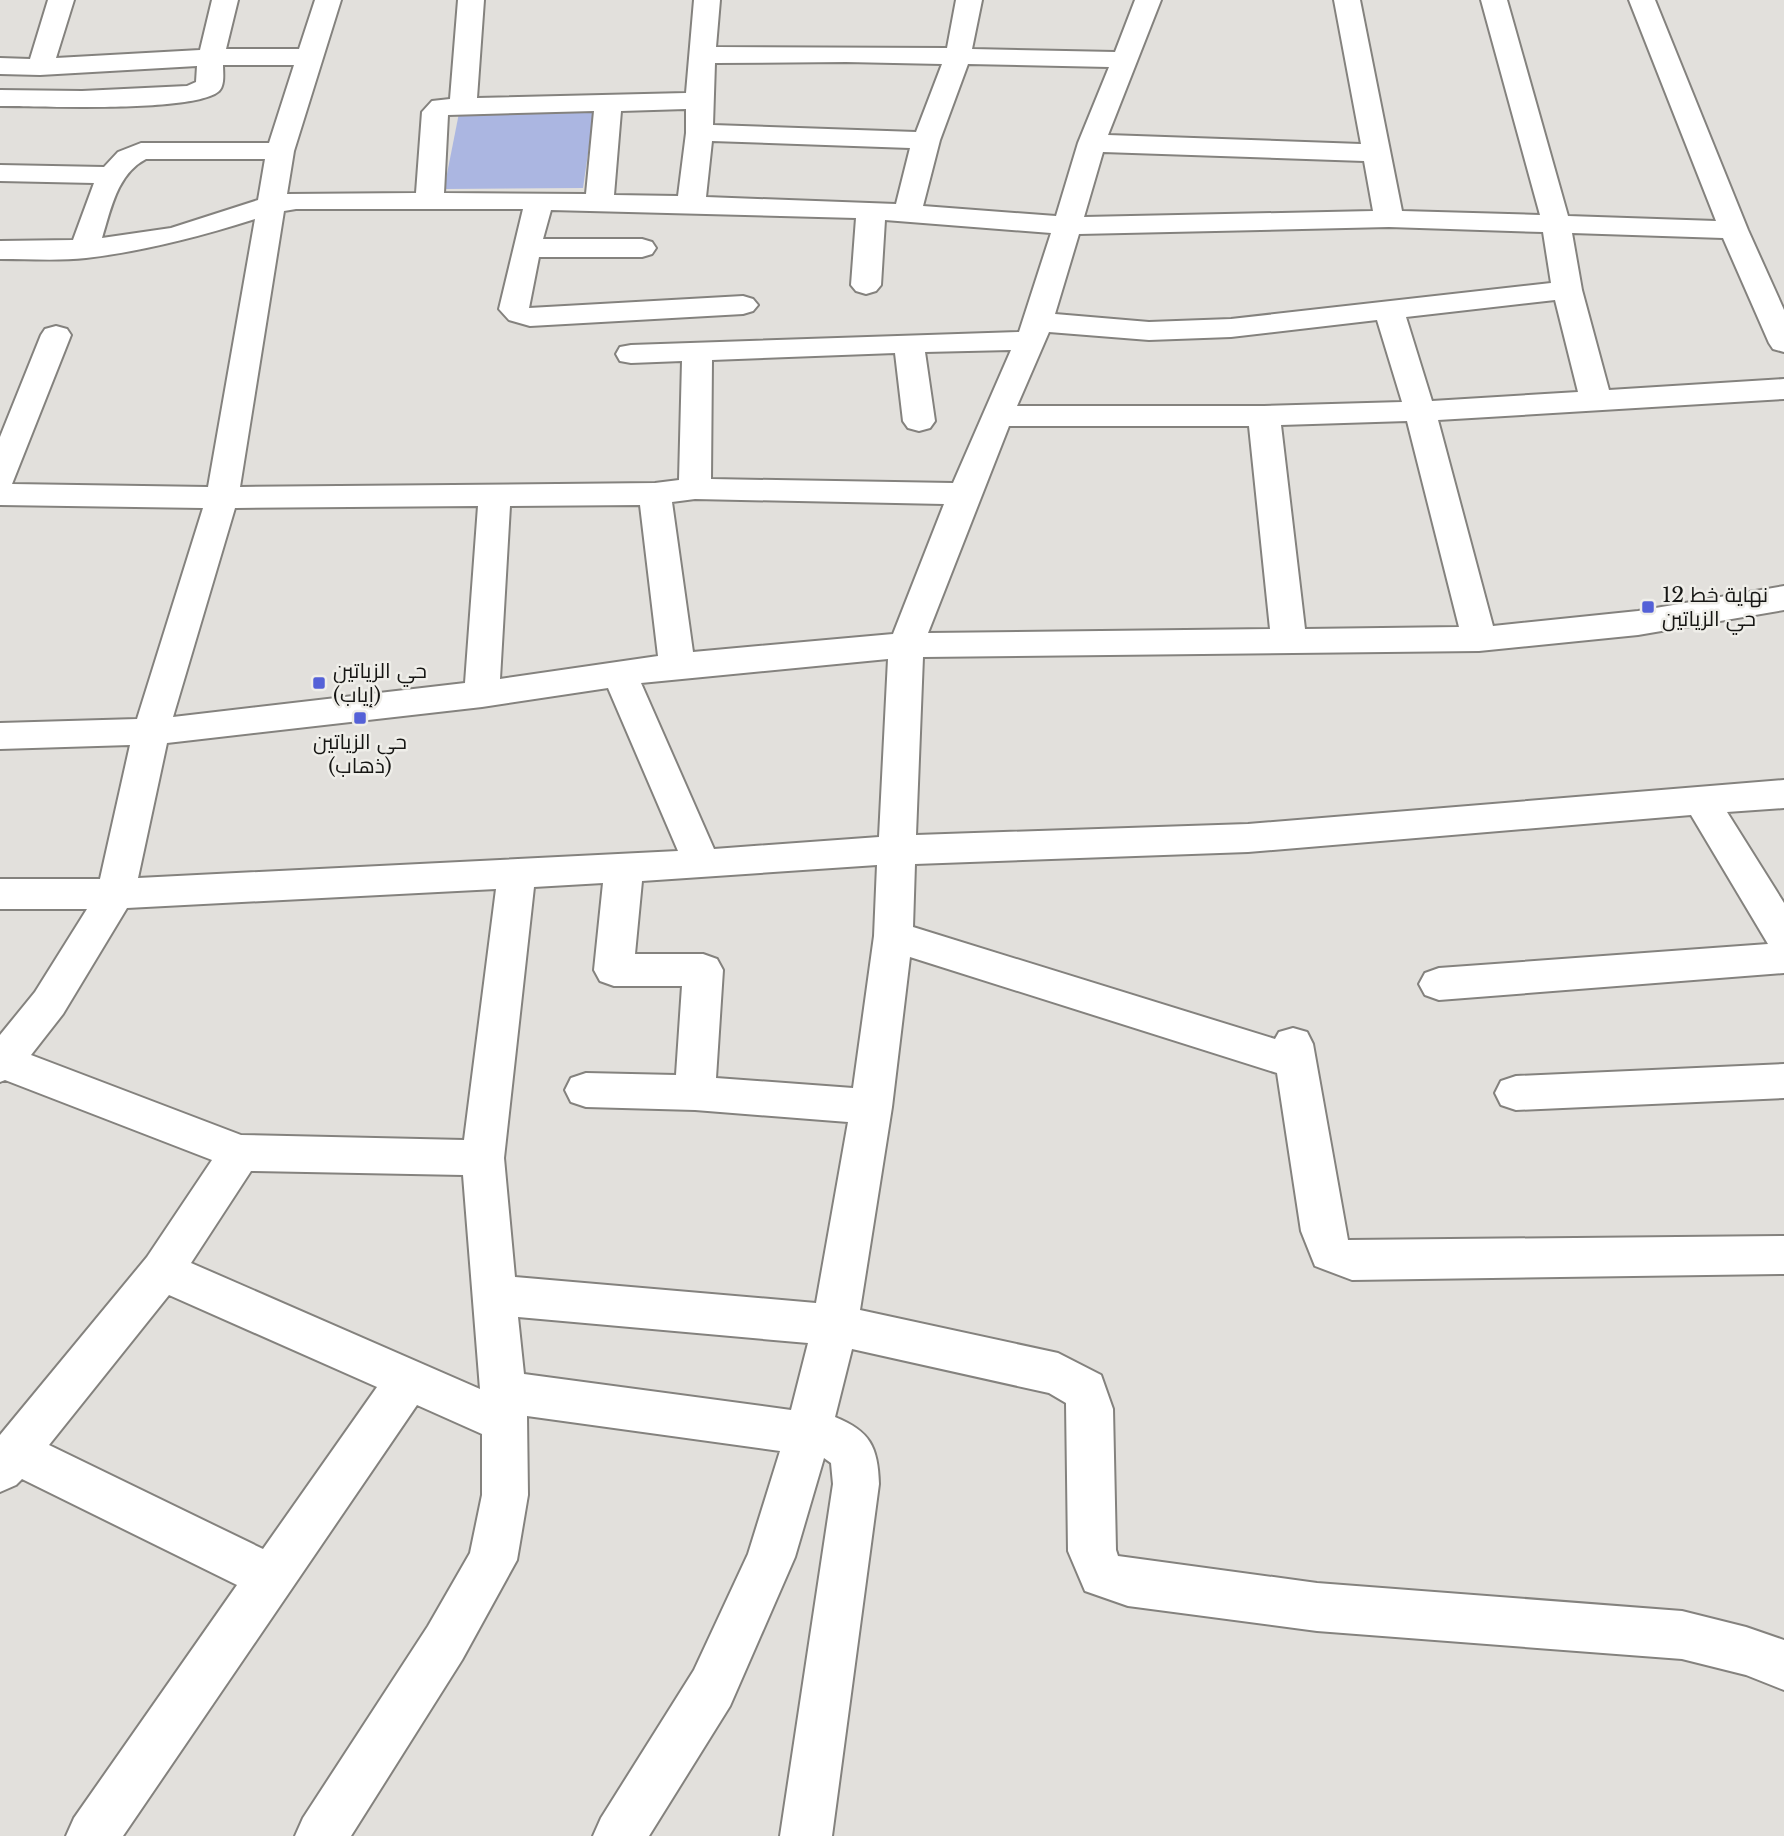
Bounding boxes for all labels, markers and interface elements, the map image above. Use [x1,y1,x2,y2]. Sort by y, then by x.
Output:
place label: نهاية خط 12 حي الزياتين [1662,582,1768,635]
marker: نهاية خط 12 حي الزياتين [1640,599,1656,615]
place label: حي الزياتين (إياب) [333,658,427,708]
marker: حي الزياتين (إياب) [311,675,327,691]
marker: حي الزياتين (ذهاب) [352,710,368,726]
place label: حي الزياتين (ذهاب) [313,729,407,779]

